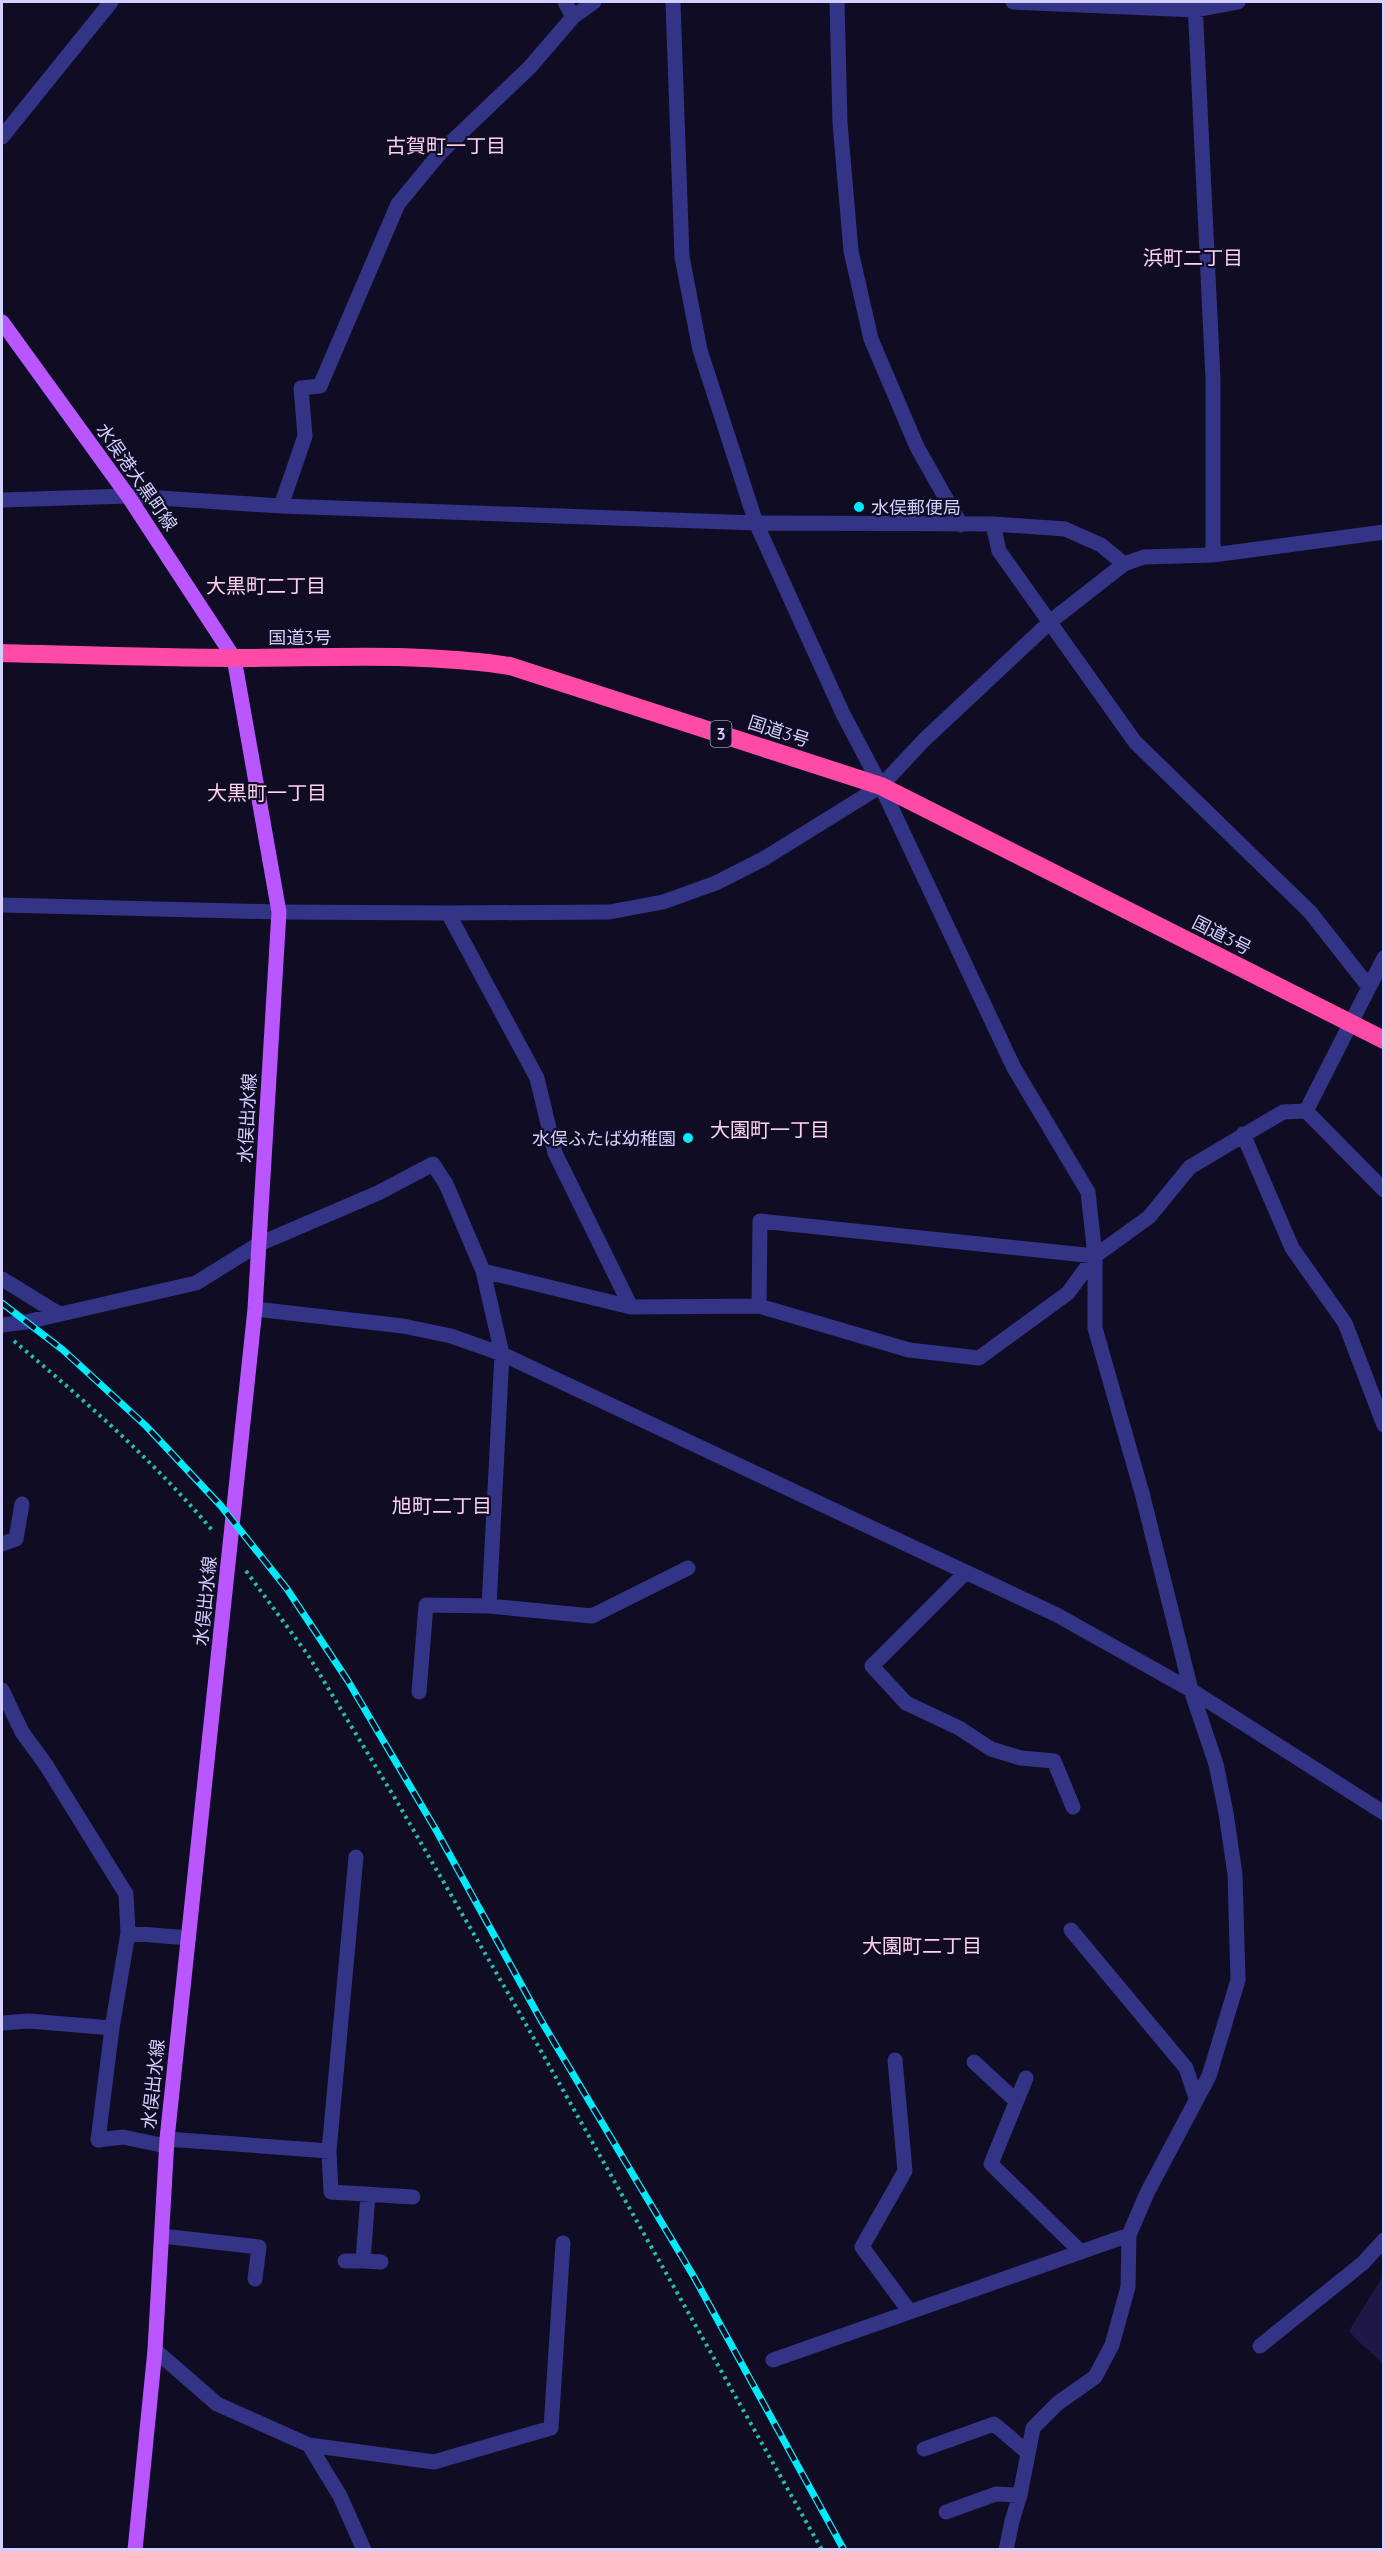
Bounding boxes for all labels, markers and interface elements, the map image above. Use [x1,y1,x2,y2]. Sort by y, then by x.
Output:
district label: 古賀町一丁目 [386,133,506,158]
district label: 浜町二丁目 [1143,245,1243,270]
street label: 水俣港大黒町線 [91,419,183,535]
place label: 水俣郵便局 [871,496,961,519]
marker: 水俣郵便局 [852,500,866,514]
district label: 大黒町二丁目 [206,573,326,598]
street label: 国道3号 [268,626,332,649]
street label: 国道3号 [745,710,813,752]
road number: 3 [710,721,732,747]
district label: 大黒町一丁目 [207,780,327,805]
street label: 国道3号 [1189,910,1255,960]
street label: 水俣出水線 [233,1072,261,1164]
district label: 大園町一丁目 [710,1117,830,1142]
place label: 水俣ふたば幼稚園 [532,1127,676,1150]
marker: 水俣ふたば幼稚園 [681,1131,695,1145]
district label: 旭町二丁目 [392,1493,492,1518]
street label: 水俣出水線 [189,1555,221,1647]
district label: 大園町二丁目 [862,1933,982,1958]
street label: 水俣出水線 [137,2038,169,2130]

